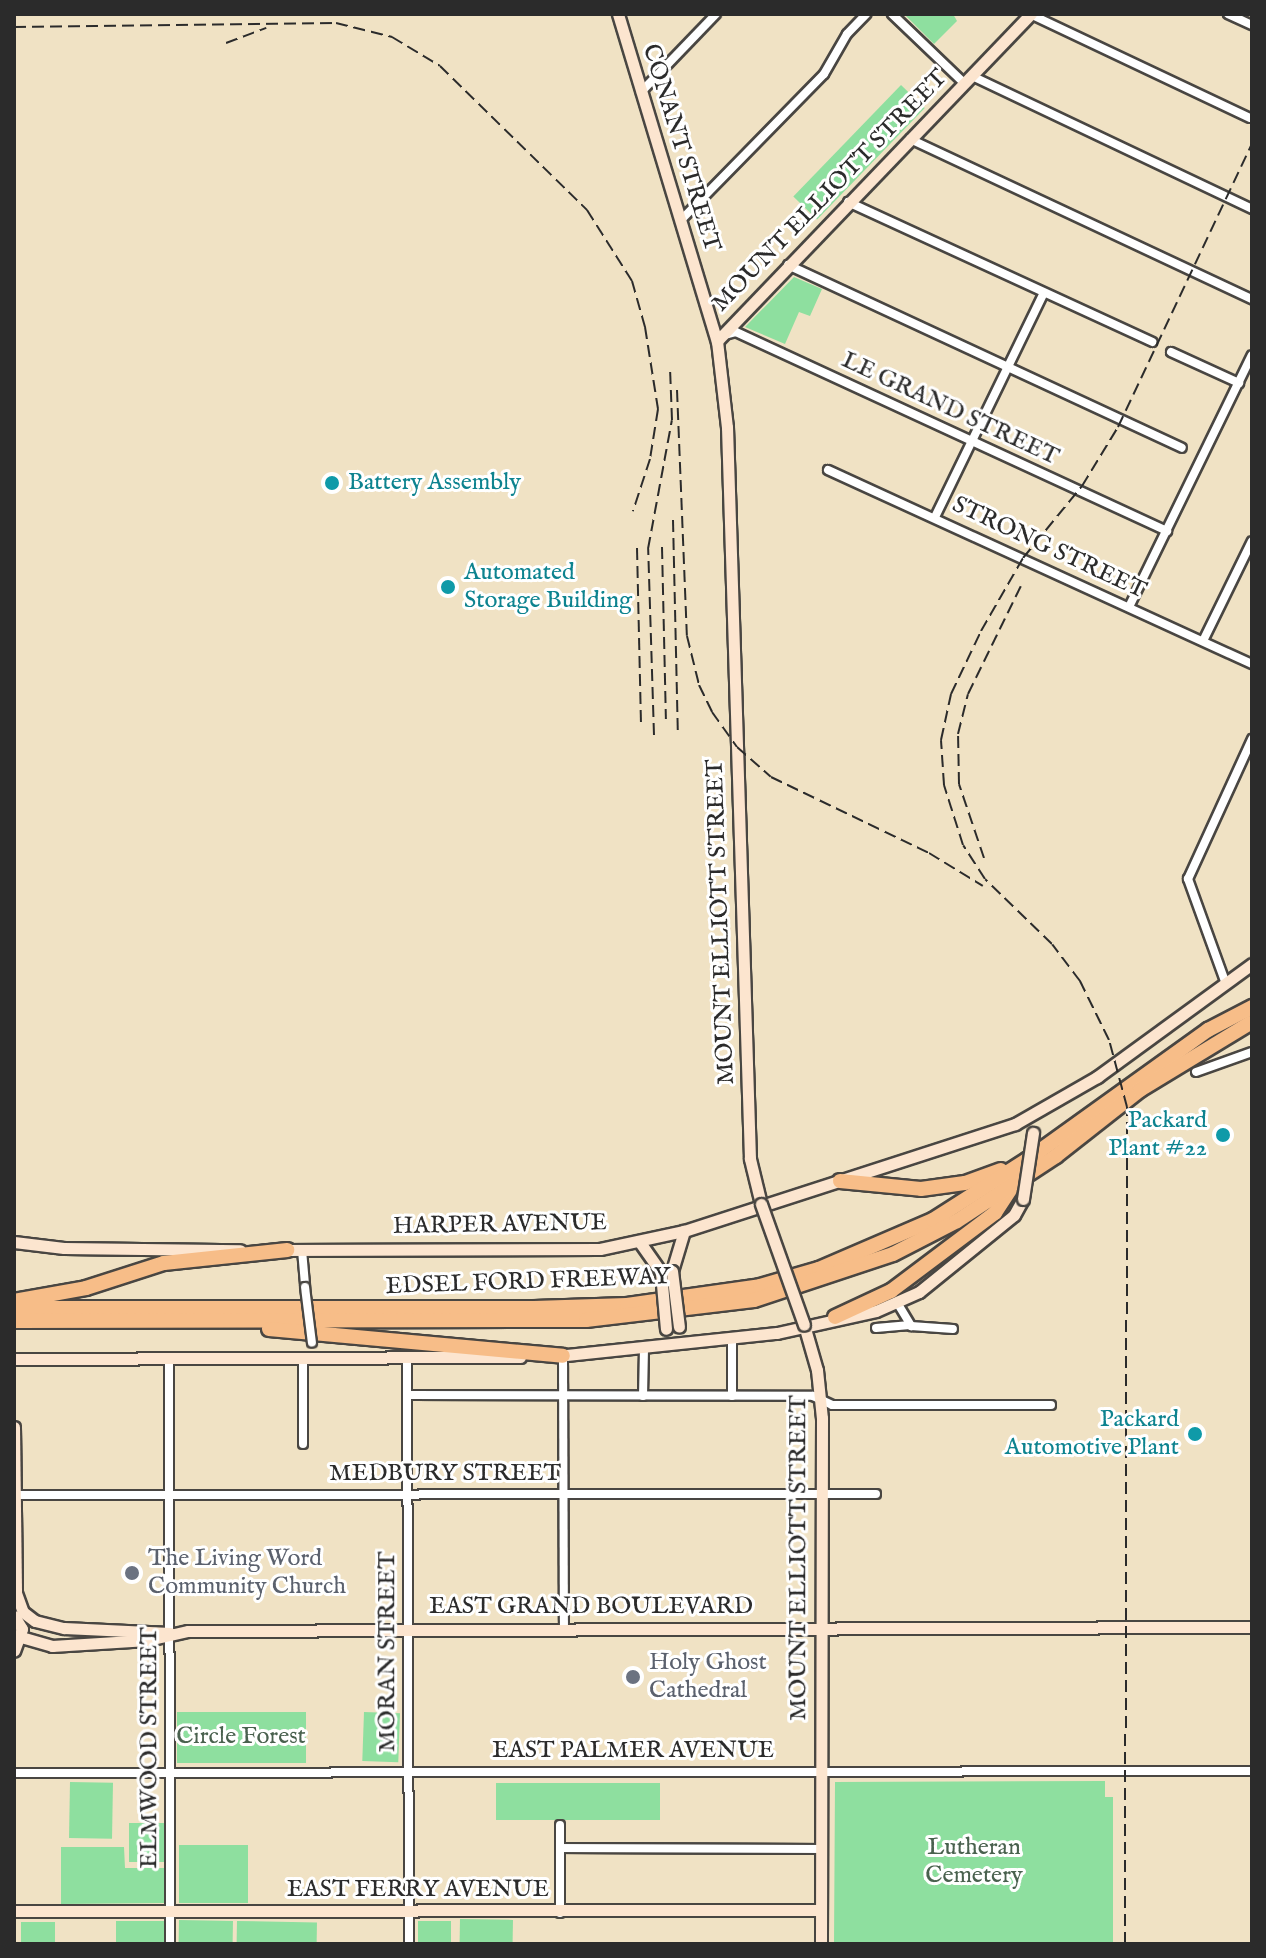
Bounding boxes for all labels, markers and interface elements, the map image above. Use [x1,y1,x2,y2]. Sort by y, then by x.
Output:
street label: CONANT STREET [636,41,726,255]
street label: MOUNT ELLIOTT STREET [707,64,953,318]
street label: LE GRAND STREET [837,346,1063,472]
place label: Battery Assembly [348,469,521,497]
marker: Battery Assembly [323,474,341,492]
street label: STRONG STREET [948,490,1150,606]
place label: Automated Storage Building [464,559,632,615]
marker: Automated Storage Building [439,578,457,596]
street label: MOUNT ELLIOTT STREET [701,759,741,1085]
place label: Packard Plant #22 [1108,1107,1207,1163]
marker: Packard Plant #22 [1214,1126,1232,1144]
street label: HARPER AVENUE [393,1209,607,1241]
street label: EDSEL FORD FREEWAY [385,1263,671,1301]
street label: MOUNT ELLIOTT STREET [785,1395,813,1721]
place label: Packard Automotive Plant [1005,1406,1179,1462]
marker: Packard Automotive Plant [1186,1425,1204,1443]
street label: MEDBURY STREET [329,1460,561,1488]
place label: The Living Word Community Church [148,1545,346,1601]
street label: MORAN STREET [374,1552,402,1752]
marker: The Living Word Community Church [123,1564,141,1582]
street label: EAST GRAND BOULEVARD [429,1593,753,1621]
street label: ELMWOOD STREET [136,1627,164,1869]
place label: Holy Ghost Cathedral [649,1649,767,1705]
marker: Holy Ghost Cathedral [624,1668,642,1686]
park label: Circle Forest [176,1723,306,1751]
street label: EAST PALMER AVENUE [492,1737,774,1765]
park label: Lutheran Cemetery [925,1834,1023,1890]
street label: EAST FERRY AVENUE [287,1876,549,1904]

